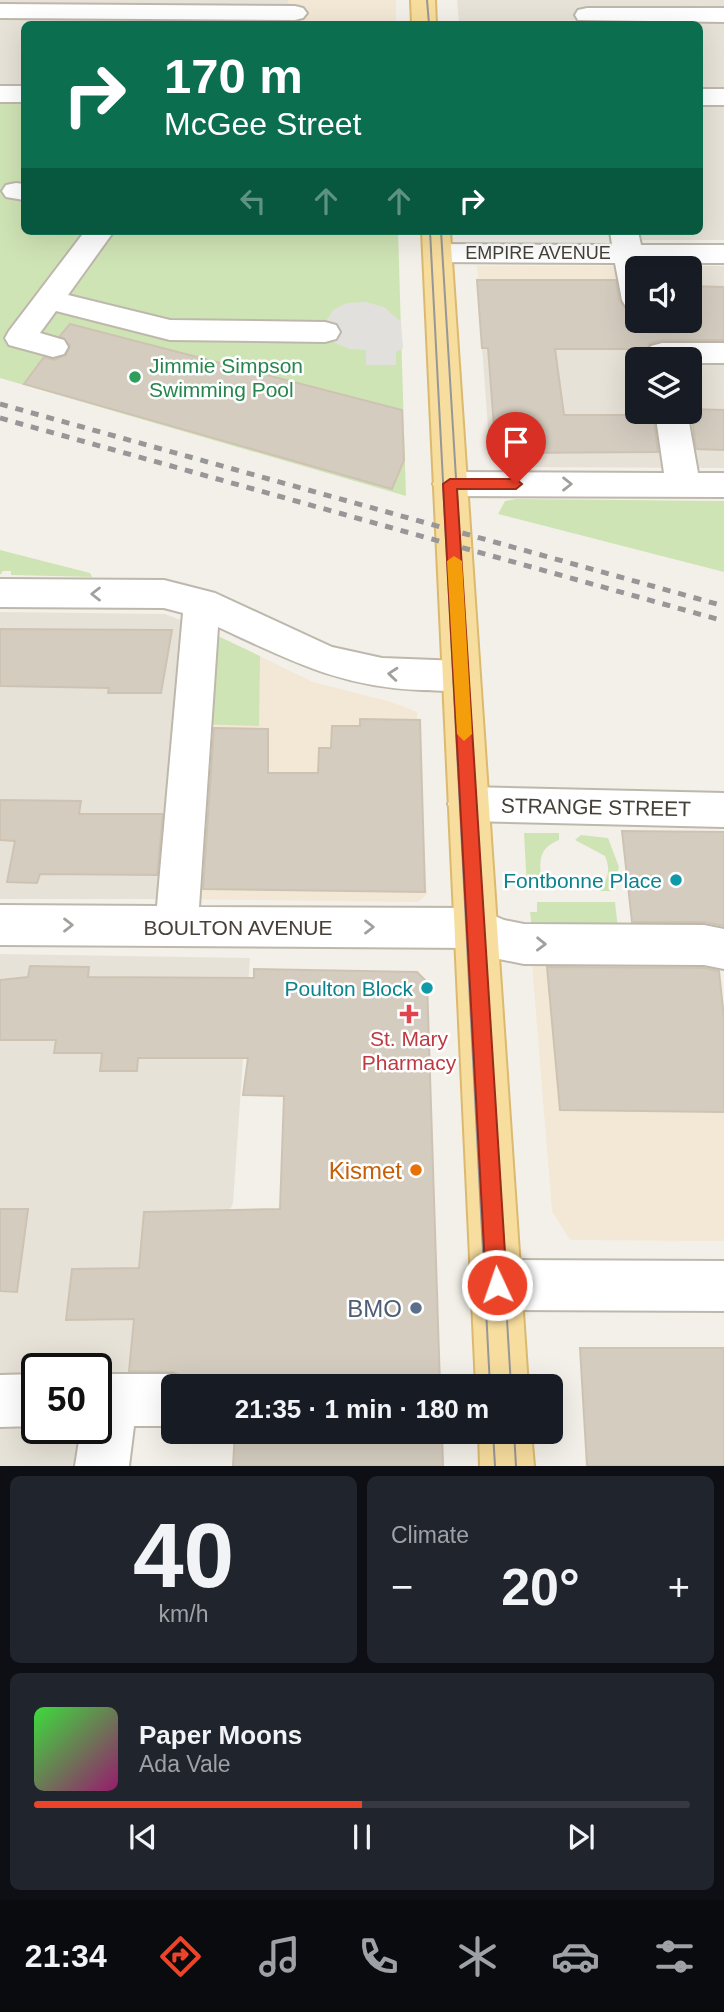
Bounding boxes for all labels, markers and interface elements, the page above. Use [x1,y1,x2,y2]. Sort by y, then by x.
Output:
icon: right [49,49,140,140]
text: 170 m [164,49,303,103]
text: McGee Street [164,106,361,142]
icon: left [234,182,272,220]
icon: ahead [307,182,345,220]
icon: ahead [380,182,418,220]
icon: right [453,182,491,220]
street label: EMPIRE AVENUE [465,243,611,263]
map controls [625,256,702,424]
button: sound [625,256,702,333]
button: layers [625,347,702,424]
place label: Jimmie Simpson Swimming Pool [149,354,303,401]
marker: Jimmie Simpson Swimming Pool [127,369,143,385]
pin [486,412,546,484]
icon: arrive [497,423,535,461]
one-way arrow [562,476,573,492]
one-way arrow [90,586,100,602]
one-way arrow [387,667,398,682]
street label: STRANGE STREET [501,794,691,820]
place label: Fontbonne Place [503,869,662,892]
marker: Fontbonne Place [668,872,684,888]
street label: BOULTON AVENUE [143,916,333,939]
one-way arrow [63,917,74,933]
one-way arrow [364,920,375,935]
one-way arrow [536,936,547,952]
place label: Poulton Block [285,977,413,1000]
marker: Poulton Block [419,980,435,996]
marker: St. Mary Pharmacy [401,1006,417,1022]
place label: St. Mary Pharmacy [362,1027,457,1074]
place label: Kismet [329,1157,402,1184]
marker: Kismet [408,1162,424,1178]
position arrow [460,1248,534,1322]
place label: BMO [347,1295,402,1322]
marker: BMO [408,1300,424,1316]
speed limit sign: 50 [21,1353,112,1444]
text: 21:35 · 1 min · 180 m [235,1394,489,1424]
text: 40 [133,1505,234,1606]
text: Climate [391,1522,469,1548]
text: 20° [501,1558,580,1616]
text: − [391,1566,413,1608]
text: + [668,1566,690,1608]
text: km/h [159,1601,208,1627]
text: Paper Moons [139,1720,302,1750]
text: Ada Vale [139,1751,231,1777]
icon: previous [124,1818,162,1856]
icon: pause [343,1818,381,1856]
icon: next [562,1818,600,1856]
icon: directions [156,1932,205,1981]
icon: music [255,1932,304,1981]
icon: phone [354,1932,403,1981]
icon: climate [453,1932,502,1981]
icon: car [551,1932,600,1981]
icon: filters [650,1932,699,1981]
text: 21:34 [25,1938,107,1974]

